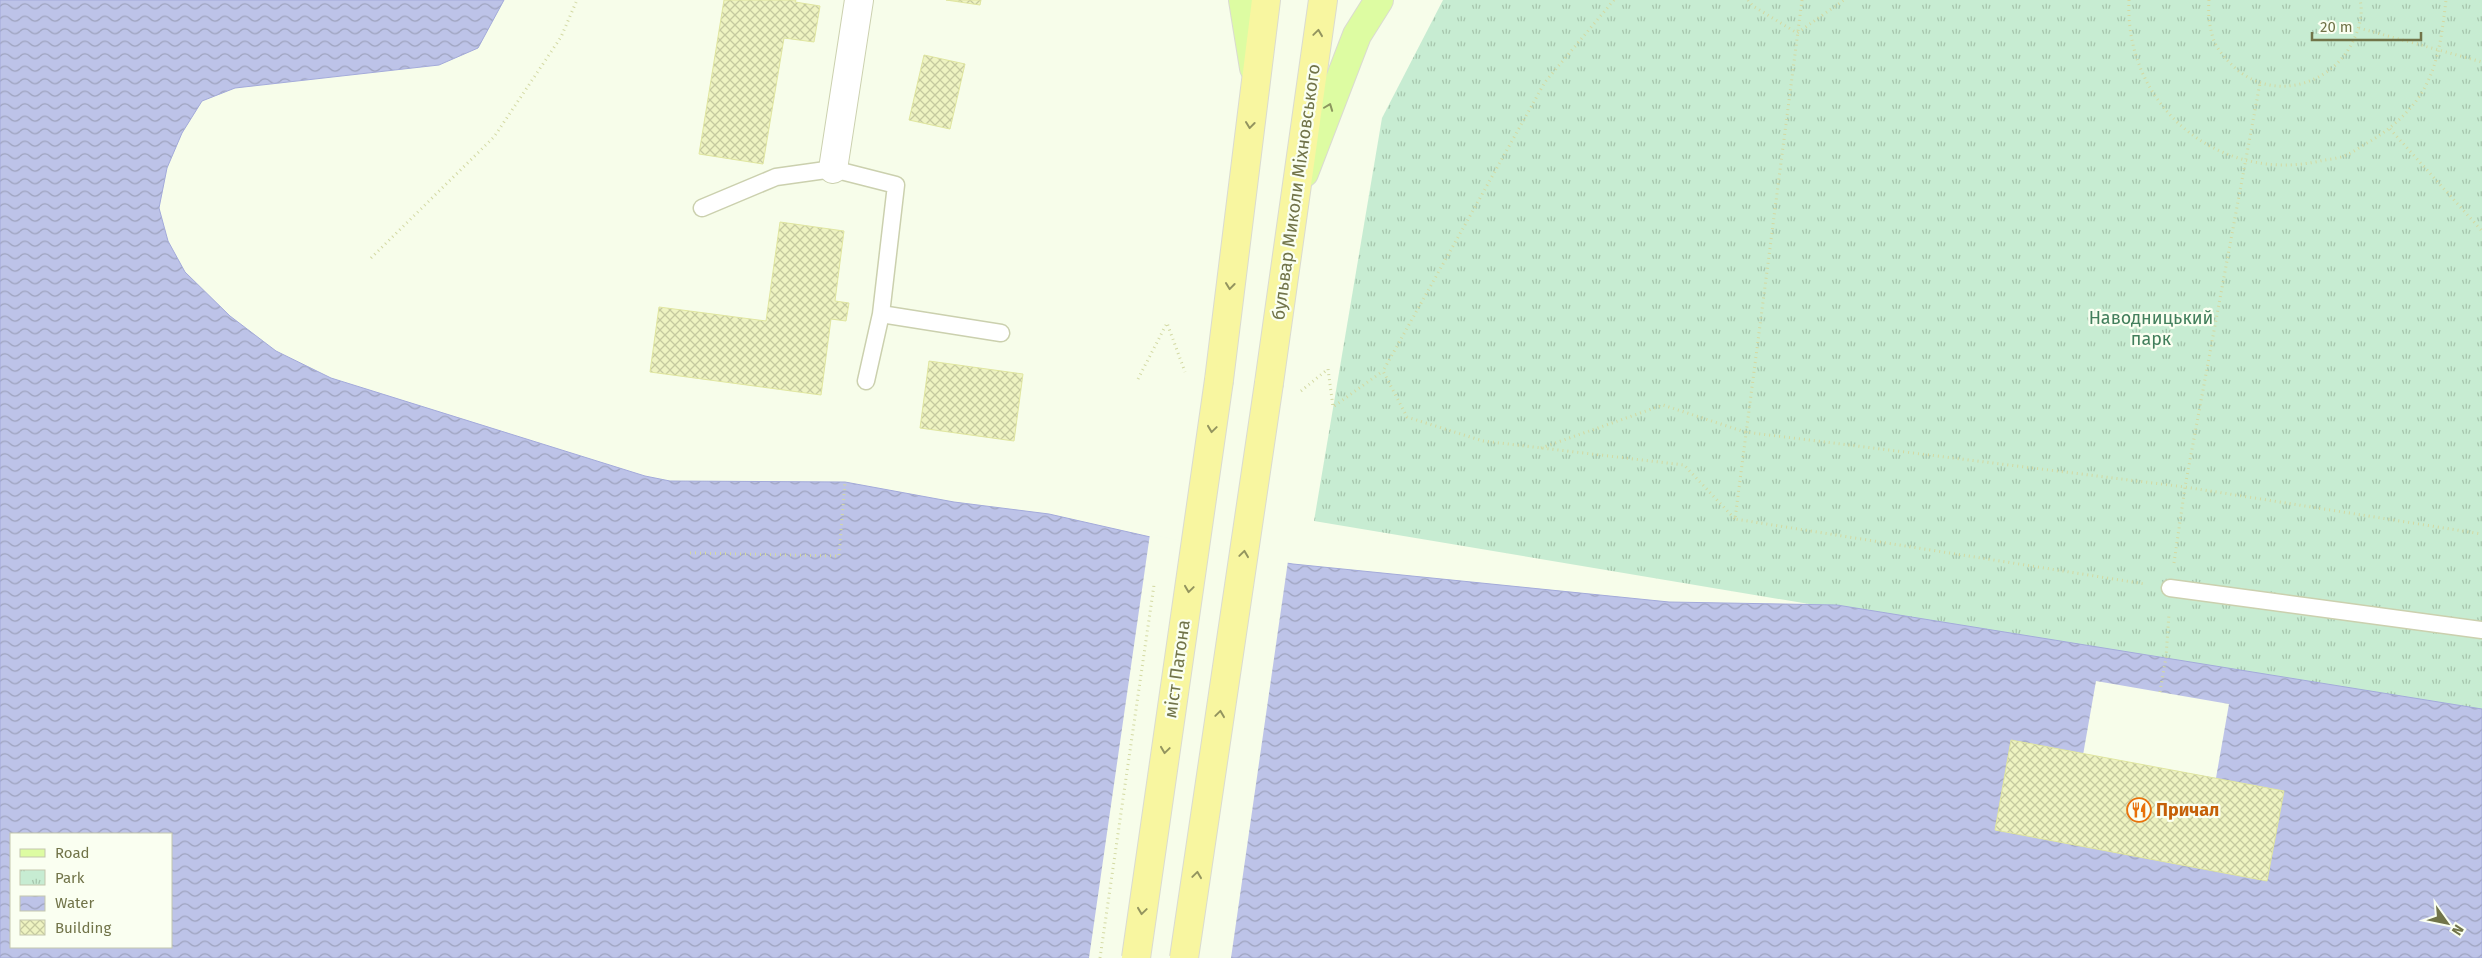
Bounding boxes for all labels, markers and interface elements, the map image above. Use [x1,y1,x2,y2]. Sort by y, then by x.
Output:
scale bar [2312,10,2421,42]
text: 20 m [2320,18,2353,36]
one-way arrow [1312,28,1323,36]
street label: бульвар Миколи Міхновського [1267,62,1325,322]
one-way arrow [1323,104,1333,112]
one-way arrow [1245,121,1256,129]
one-way arrow [1225,283,1236,291]
park label: Наводницький парк [2089,307,2213,350]
one-way arrow [1207,424,1217,433]
one-way arrow [1238,549,1248,558]
one-way arrow [1184,585,1194,594]
street label: міст Патона [1159,619,1195,719]
one-way arrow [1214,710,1225,718]
one-way arrow [1161,746,1171,755]
restaurant icon: Причал [2126,797,2152,823]
place label: Причал [2156,799,2219,821]
legend [10,833,172,948]
text: Road [55,844,90,862]
text: Park [55,869,85,887]
one-way arrow [1191,871,1201,879]
text: Water [55,894,94,912]
north arrow [2422,898,2472,948]
one-way arrow [1138,907,1148,915]
text: Building [55,919,111,937]
text: N [2448,921,2467,938]

